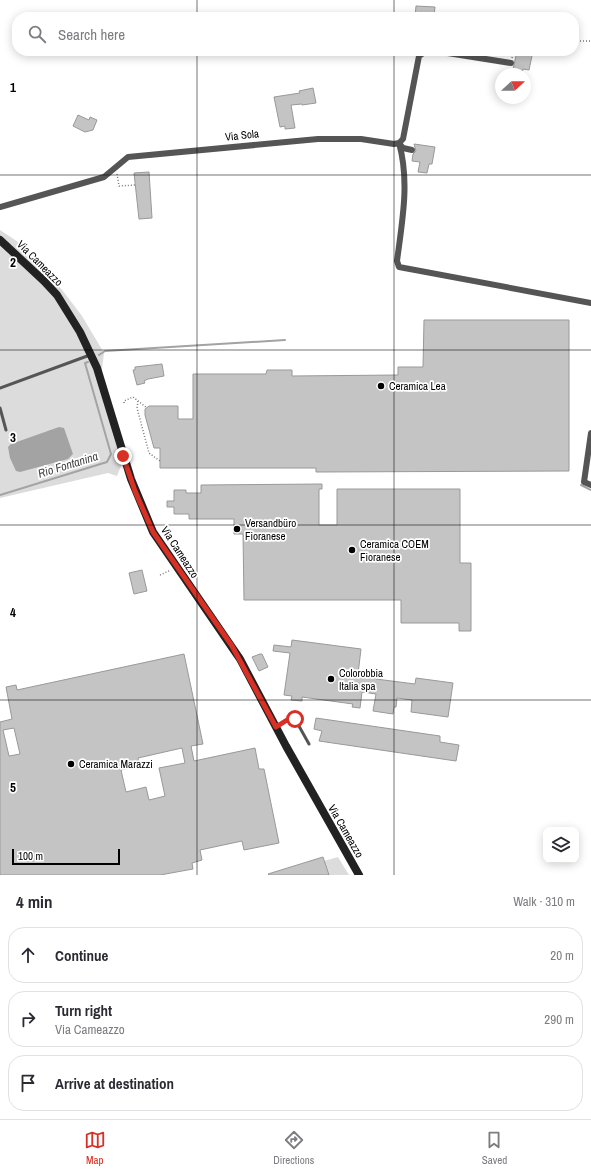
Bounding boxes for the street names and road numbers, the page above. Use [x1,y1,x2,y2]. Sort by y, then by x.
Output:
street label: Via Sola [224,126,260,144]
street label: Via Cameazzo [14,237,66,289]
street label: Via Cameazzo [158,523,202,581]
street label: Via Cameazzo [325,802,367,860]

